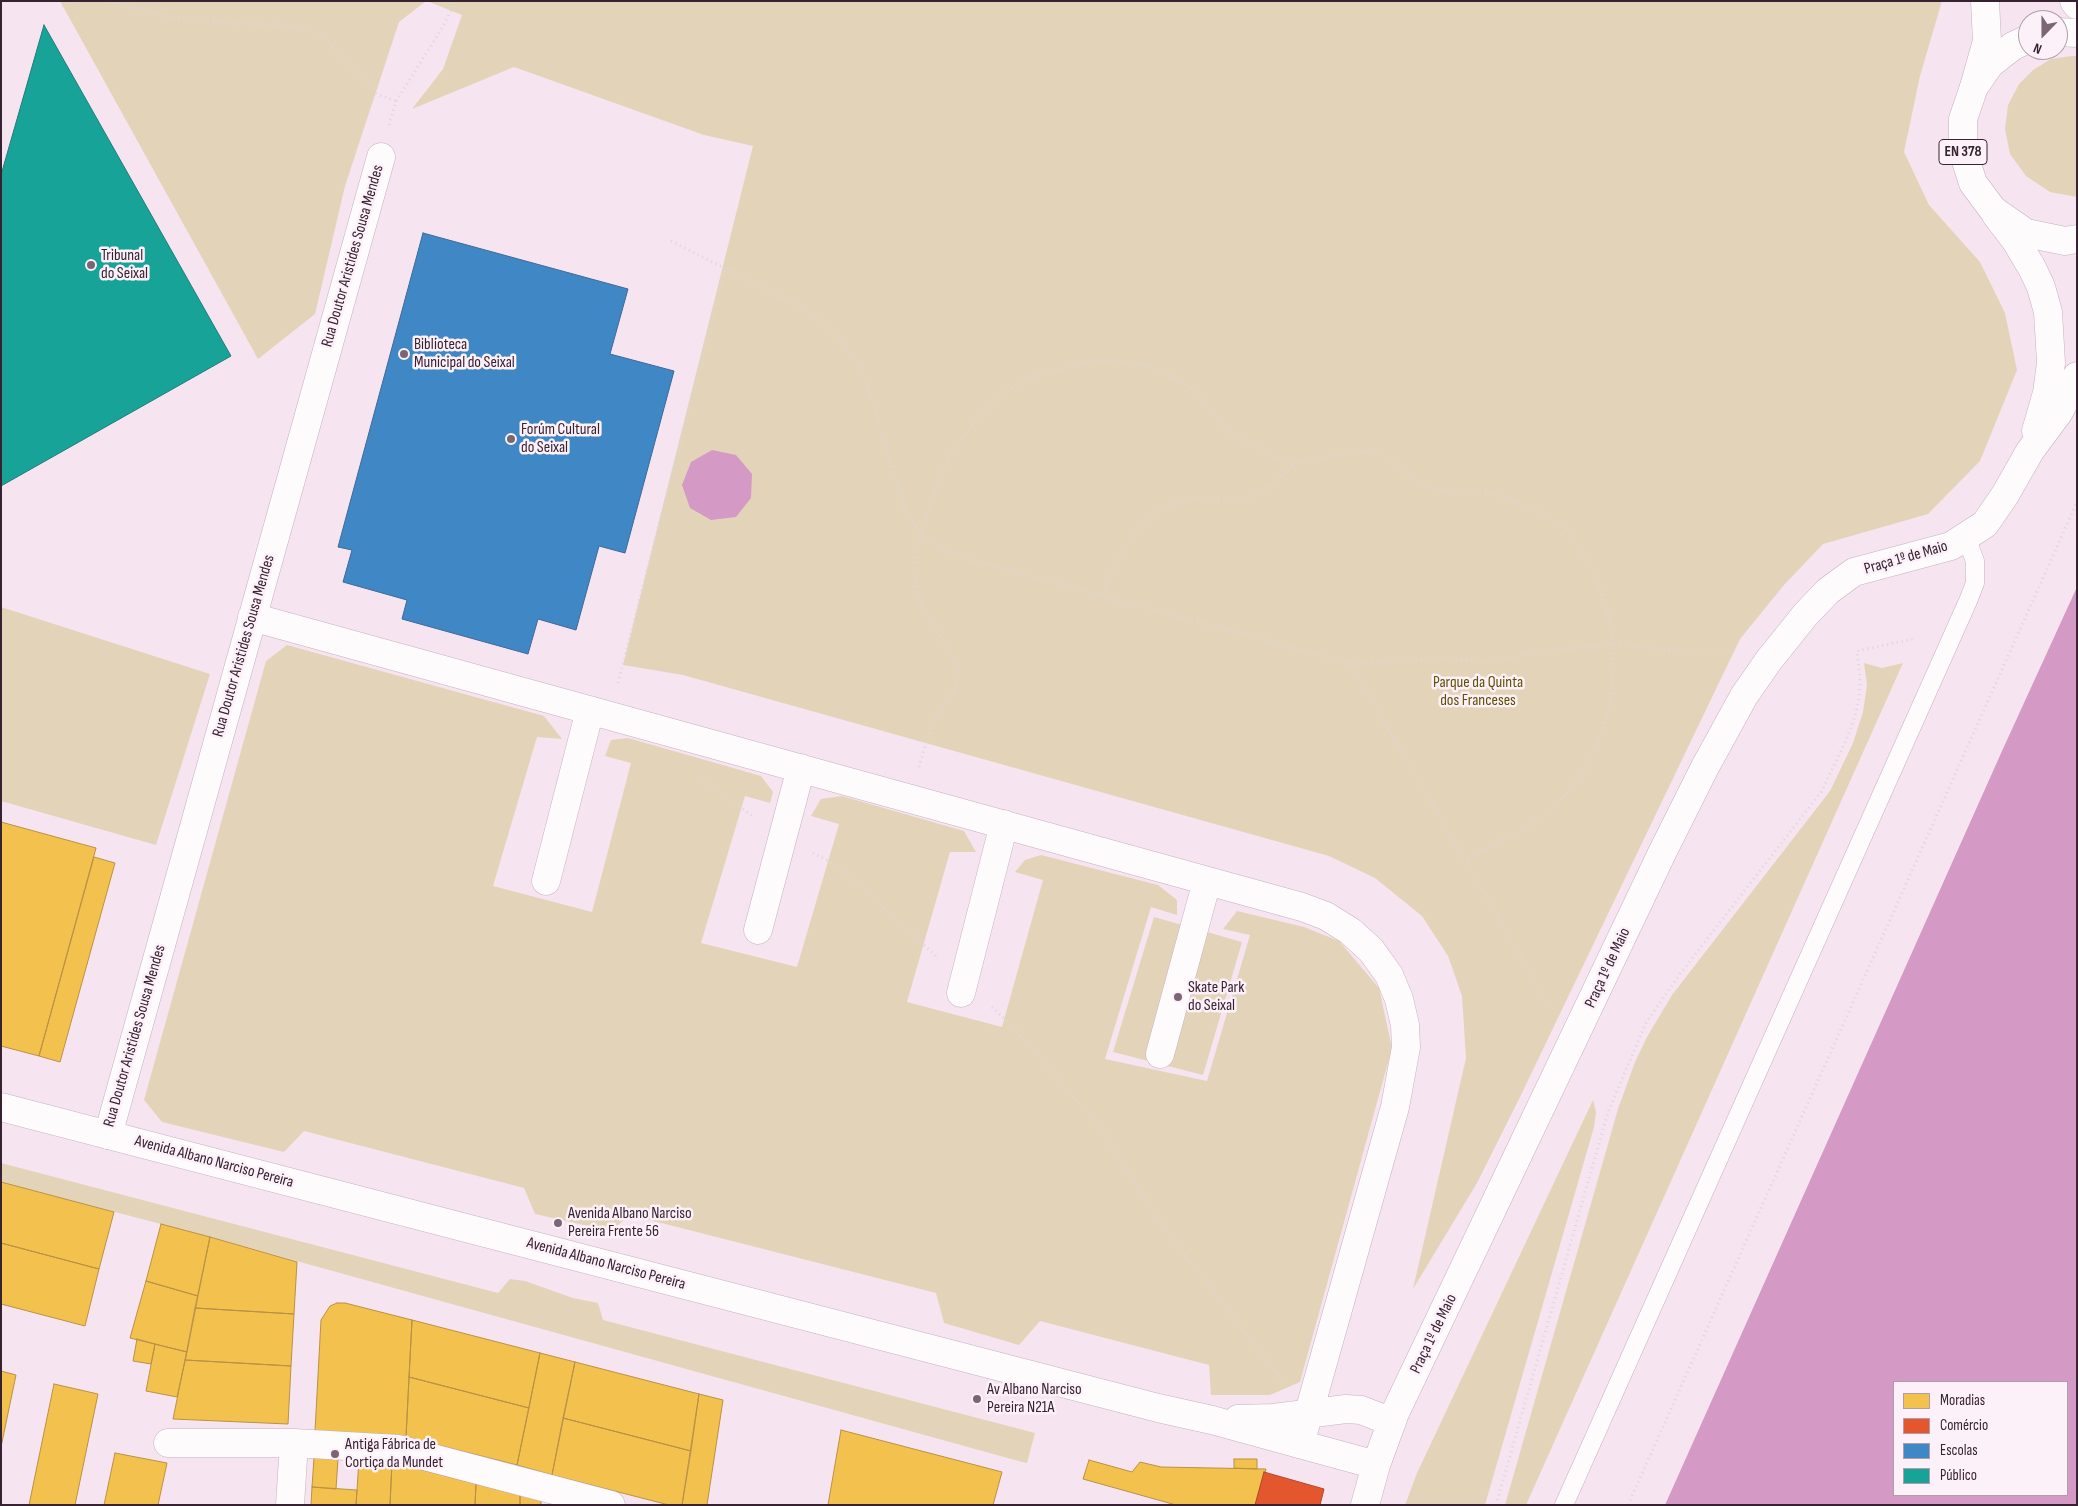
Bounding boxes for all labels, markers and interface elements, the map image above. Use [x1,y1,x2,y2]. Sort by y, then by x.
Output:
north arrow [2018,10,2068,60]
text: N [2031,39,2044,58]
road number: EN 378 [1939,140,1987,164]
street label: Rua Doutor Aristides Sousa Mendes [318,163,388,349]
place label: Tribunal do Seixal [101,246,148,284]
marker: Tribunal do Seixal [85,259,97,271]
place label: Biblioteca Municipal do Seixal [414,335,515,373]
marker: Biblioteca Municipal do Seixal [398,348,410,360]
place label: Forúm Cultural do Seixal [521,420,600,458]
marker: Forúm Cultural do Seixal [505,433,517,445]
street label: Praça 1º de Maio [1862,537,1950,579]
street label: Rua Doutor Aristides Sousa Mendes [209,553,279,739]
park label: Parque da Quinta dos Franceses [1433,673,1523,711]
street label: Praça 1º de Maio [1581,925,1635,1011]
street label: Rua Doutor Aristides Sousa Mendes [100,943,170,1129]
place label: Skate Park do Seixal [1188,978,1244,1016]
marker: Skate Park do Seixal [1172,991,1184,1003]
street label: Avenida Albano Narciso Pereira [133,1132,295,1192]
place label: Avenida Albano Narciso Pereira Frente 56 [568,1204,692,1242]
marker: Avenida Albano Narciso Pereira Frente 56 [552,1217,564,1229]
street label: Avenida Albano Narciso Pereira [525,1234,687,1294]
street label: Praça 1º de Maio [1407,1291,1461,1377]
place label: Av Albano Narciso Pereira N21A [987,1380,1082,1418]
legend [1893,1381,2068,1496]
text: Moradias [1940,1391,1985,1410]
marker: Av Albano Narciso Pereira N21A [971,1393,983,1405]
text: Comércio [1940,1416,1988,1435]
place label: Antiga Fábrica de Cortiça da Mundet [345,1435,443,1473]
text: Escolas [1940,1441,1978,1460]
marker: Antiga Fábrica de Cortiça da Mundet [329,1448,341,1460]
text: Público [1940,1466,1977,1485]

